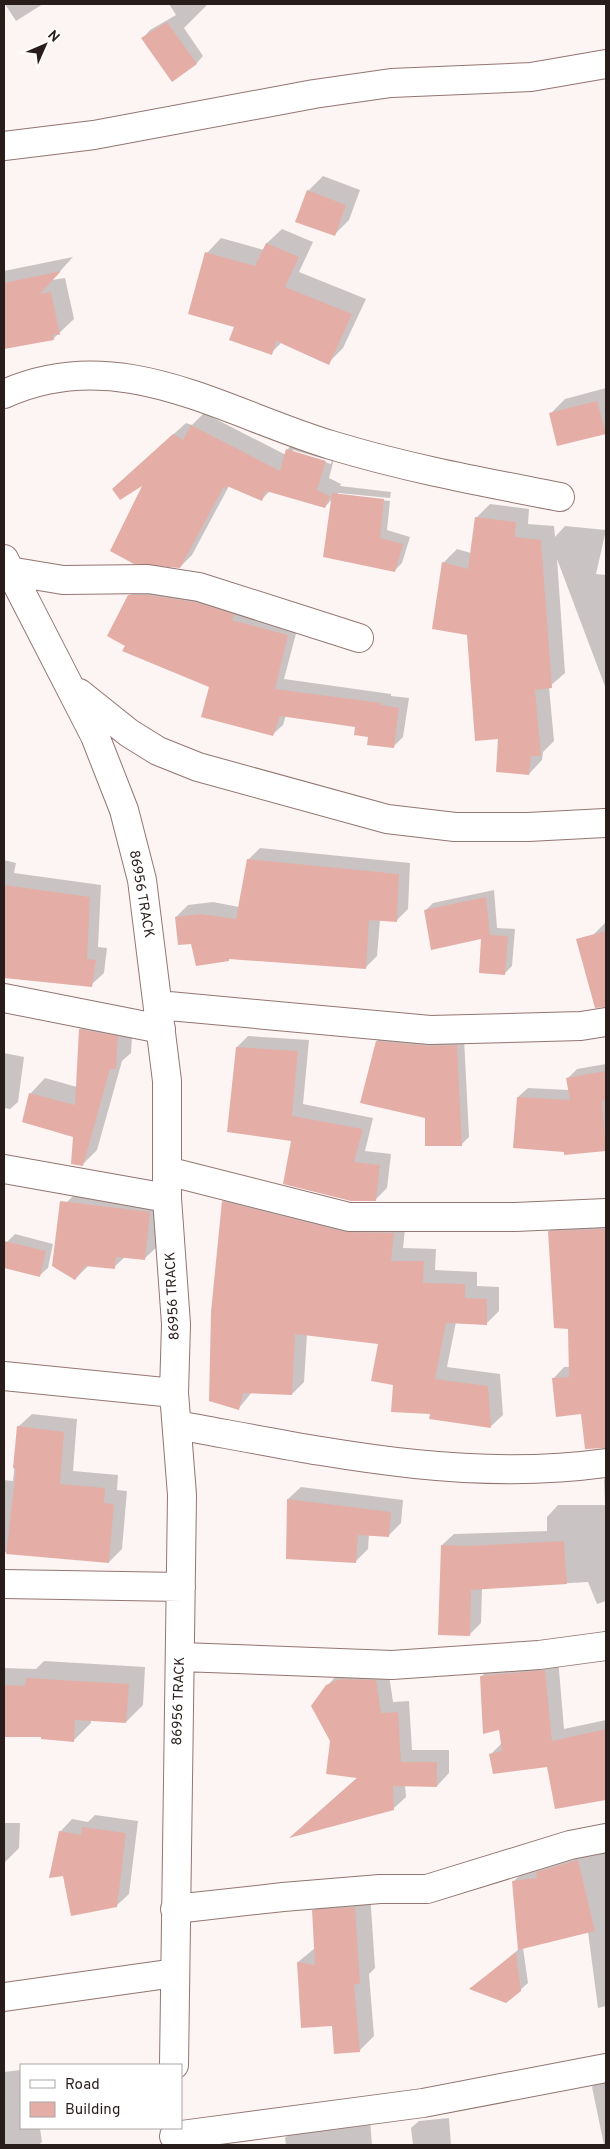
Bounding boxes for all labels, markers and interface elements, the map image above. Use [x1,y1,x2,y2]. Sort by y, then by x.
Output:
north arrow [20,20,70,70]
text: N [44,27,63,46]
street label: 86956 TRACK [125,849,157,939]
street label: 86956 TRACK [162,1251,184,1341]
street label: 86956 TRACK [169,1656,189,1746]
legend [20,2064,182,2129]
text: Road [65,2076,100,2095]
text: Building [65,2101,120,2120]

